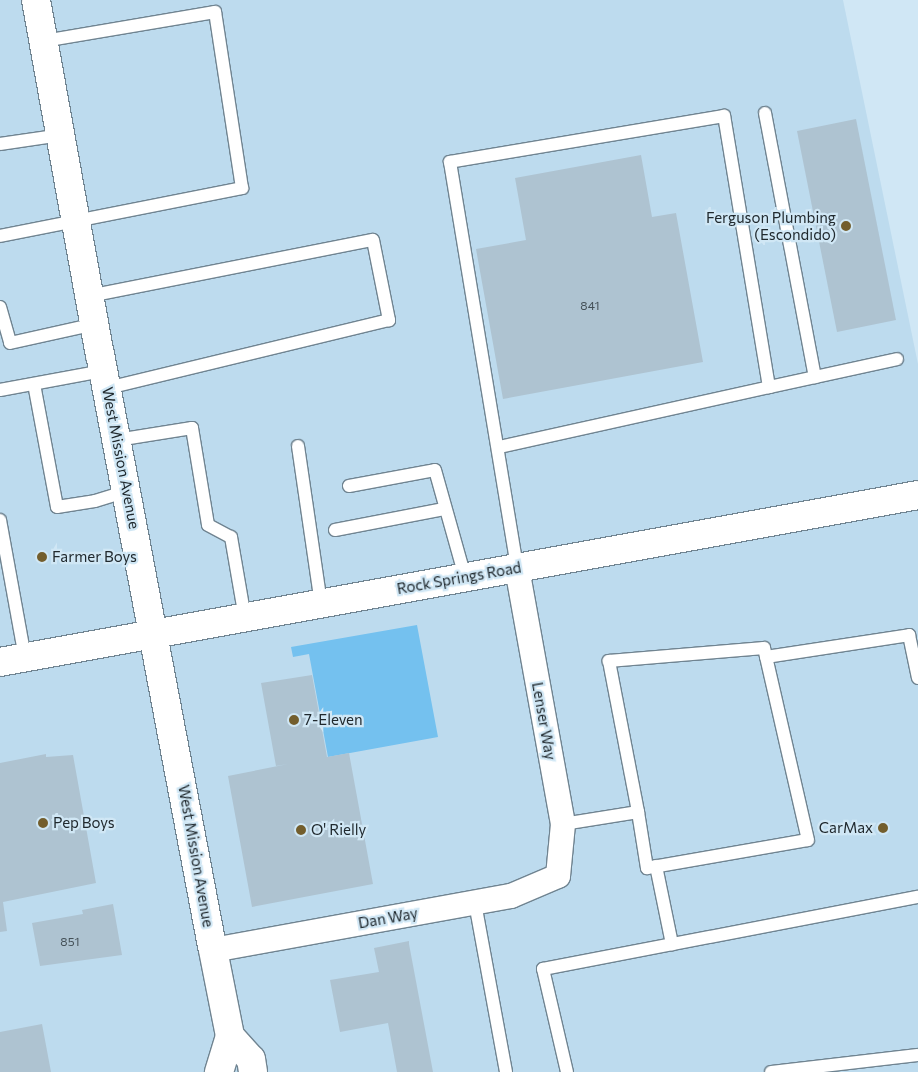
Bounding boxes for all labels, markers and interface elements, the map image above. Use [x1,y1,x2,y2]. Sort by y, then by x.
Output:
place label: Ferguson Plumbing (Escondido) [706,208,836,243]
marker: Ferguson Plumbing (Escondido) [840,220,852,232]
house number: 841 [580,299,600,313]
street label: West Mission Avenue [98,386,144,530]
place label: Farmer Boys [52,548,137,566]
marker: Farmer Boys [36,551,48,563]
street label: Rock Springs Road [395,558,523,598]
street label: Lenser Way [528,681,560,761]
place label: 7-Eleven [304,711,363,729]
marker: 7-Eleven [288,714,300,726]
street label: West Mission Avenue [175,783,217,929]
place label: Pep Boys [53,814,115,832]
marker: Pep Boys [37,817,49,829]
place label: CarMax [819,819,873,837]
place label: O' Rielly [311,821,366,839]
marker: CarMax [877,822,889,834]
marker: O' Rielly [295,824,307,836]
street label: Dan Way [357,904,419,932]
house number: 851 [60,935,80,949]

